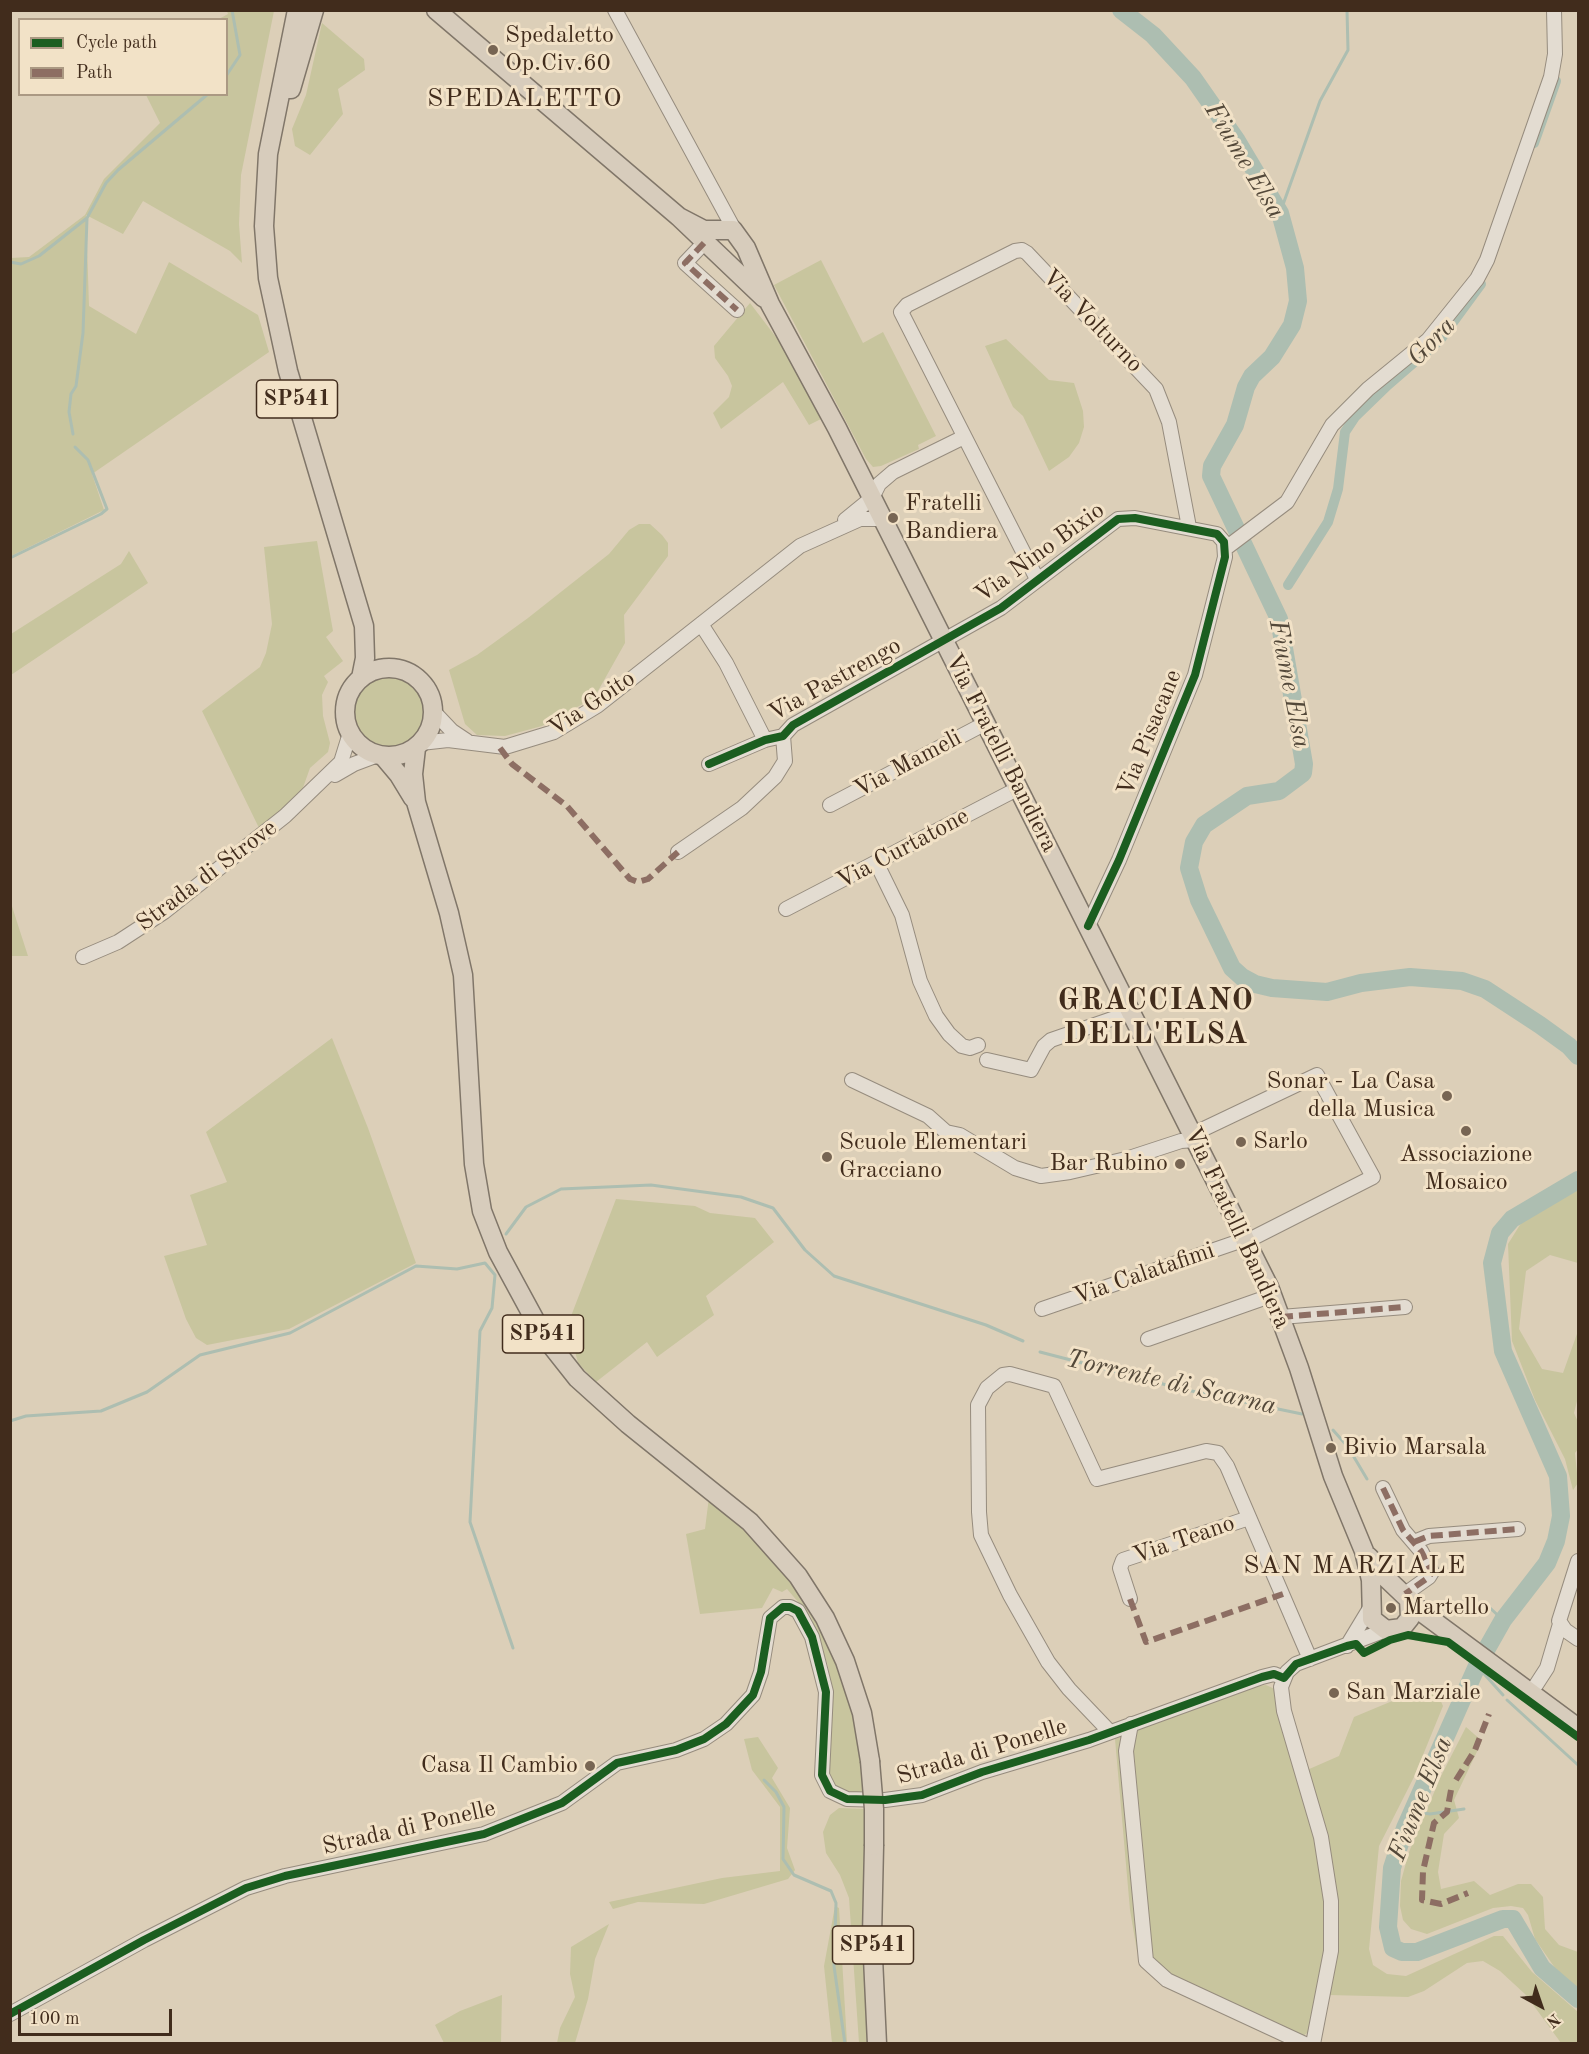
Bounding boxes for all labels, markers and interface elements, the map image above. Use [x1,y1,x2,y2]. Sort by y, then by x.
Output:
legend [18,18,228,96]
place label: Spedaletto Op.Civ.60 [505,22,614,78]
text: Cycle path [76,34,157,52]
marker: Spedaletto Op.Civ.60 [486,43,500,57]
text: Path [76,64,112,82]
district label: SPEDALETTO [427,83,623,115]
water label: Fiume Elsa [1197,97,1291,225]
street label: Via Volturno [1035,263,1149,379]
water label: Gora [1401,311,1463,373]
road number: SP541 [256,380,338,418]
place label: Fratelli Bandiera [905,490,998,546]
street label: Via Nino Bixio [970,496,1110,610]
marker: Fratelli Bandiera [886,511,900,525]
water label: Fiume Elsa [1261,617,1317,751]
street label: Via Pastrengo [764,632,906,728]
street label: Via Fratelli Bandiera [938,649,1064,857]
street label: Via Goito [543,665,641,743]
street label: Via Pisacane [1112,666,1188,800]
street label: Via Mameli [849,724,967,804]
street label: Via Curtatone [832,802,974,896]
street label: Strada di Strove [131,814,283,938]
district label: GRACCIANO DELL'ELSA [1058,983,1254,1054]
place label: Sonar - La Casa della Musica [1266,1068,1435,1124]
marker: Sonar - La Casa della Musica [1440,1089,1454,1103]
street label: Via Fratelli Bandiera [1178,1123,1296,1333]
marker: Associazione Mosaico [1459,1124,1473,1138]
place label: Sarlo [1253,1128,1308,1156]
place label: Scuole Elementari Gracciano [839,1129,1027,1185]
marker: Sarlo [1234,1135,1248,1149]
place label: Associazione Mosaico [1400,1141,1532,1197]
marker: Scuole Elementari Gracciano [820,1150,834,1164]
place label: Bar Rubino [1049,1150,1168,1178]
marker: Bar Rubino [1173,1157,1187,1171]
street label: Via Calatafimi [1070,1236,1218,1312]
road number: SP541 [502,1315,584,1353]
water label: Torrente di Scarna [1063,1344,1279,1422]
place label: Bivio Marsala [1343,1434,1486,1462]
marker: Bivio Marsala [1324,1441,1338,1455]
street label: Via Teano [1129,1509,1239,1571]
district label: SAN MARZIALE [1243,1550,1467,1582]
place label: Martello [1403,1594,1489,1622]
marker: Martello [1384,1601,1398,1615]
place label: San Marziale [1346,1679,1481,1707]
marker: San Marziale [1327,1686,1341,1700]
street label: Strada di Ponelle [893,1712,1071,1792]
water label: Fiume Elsa [1382,1733,1460,1865]
place label: Casa Il Cambio [421,1752,578,1780]
marker: Casa Il Cambio [583,1759,597,1773]
street label: Strada di Ponelle [320,1794,498,1862]
road number: SP541 [832,1926,914,1964]
north arrow [1511,1976,1571,2036]
scale bar [21,1997,176,2035]
text: 100 m [29,2010,80,2028]
text: N [1543,2010,1562,2030]

